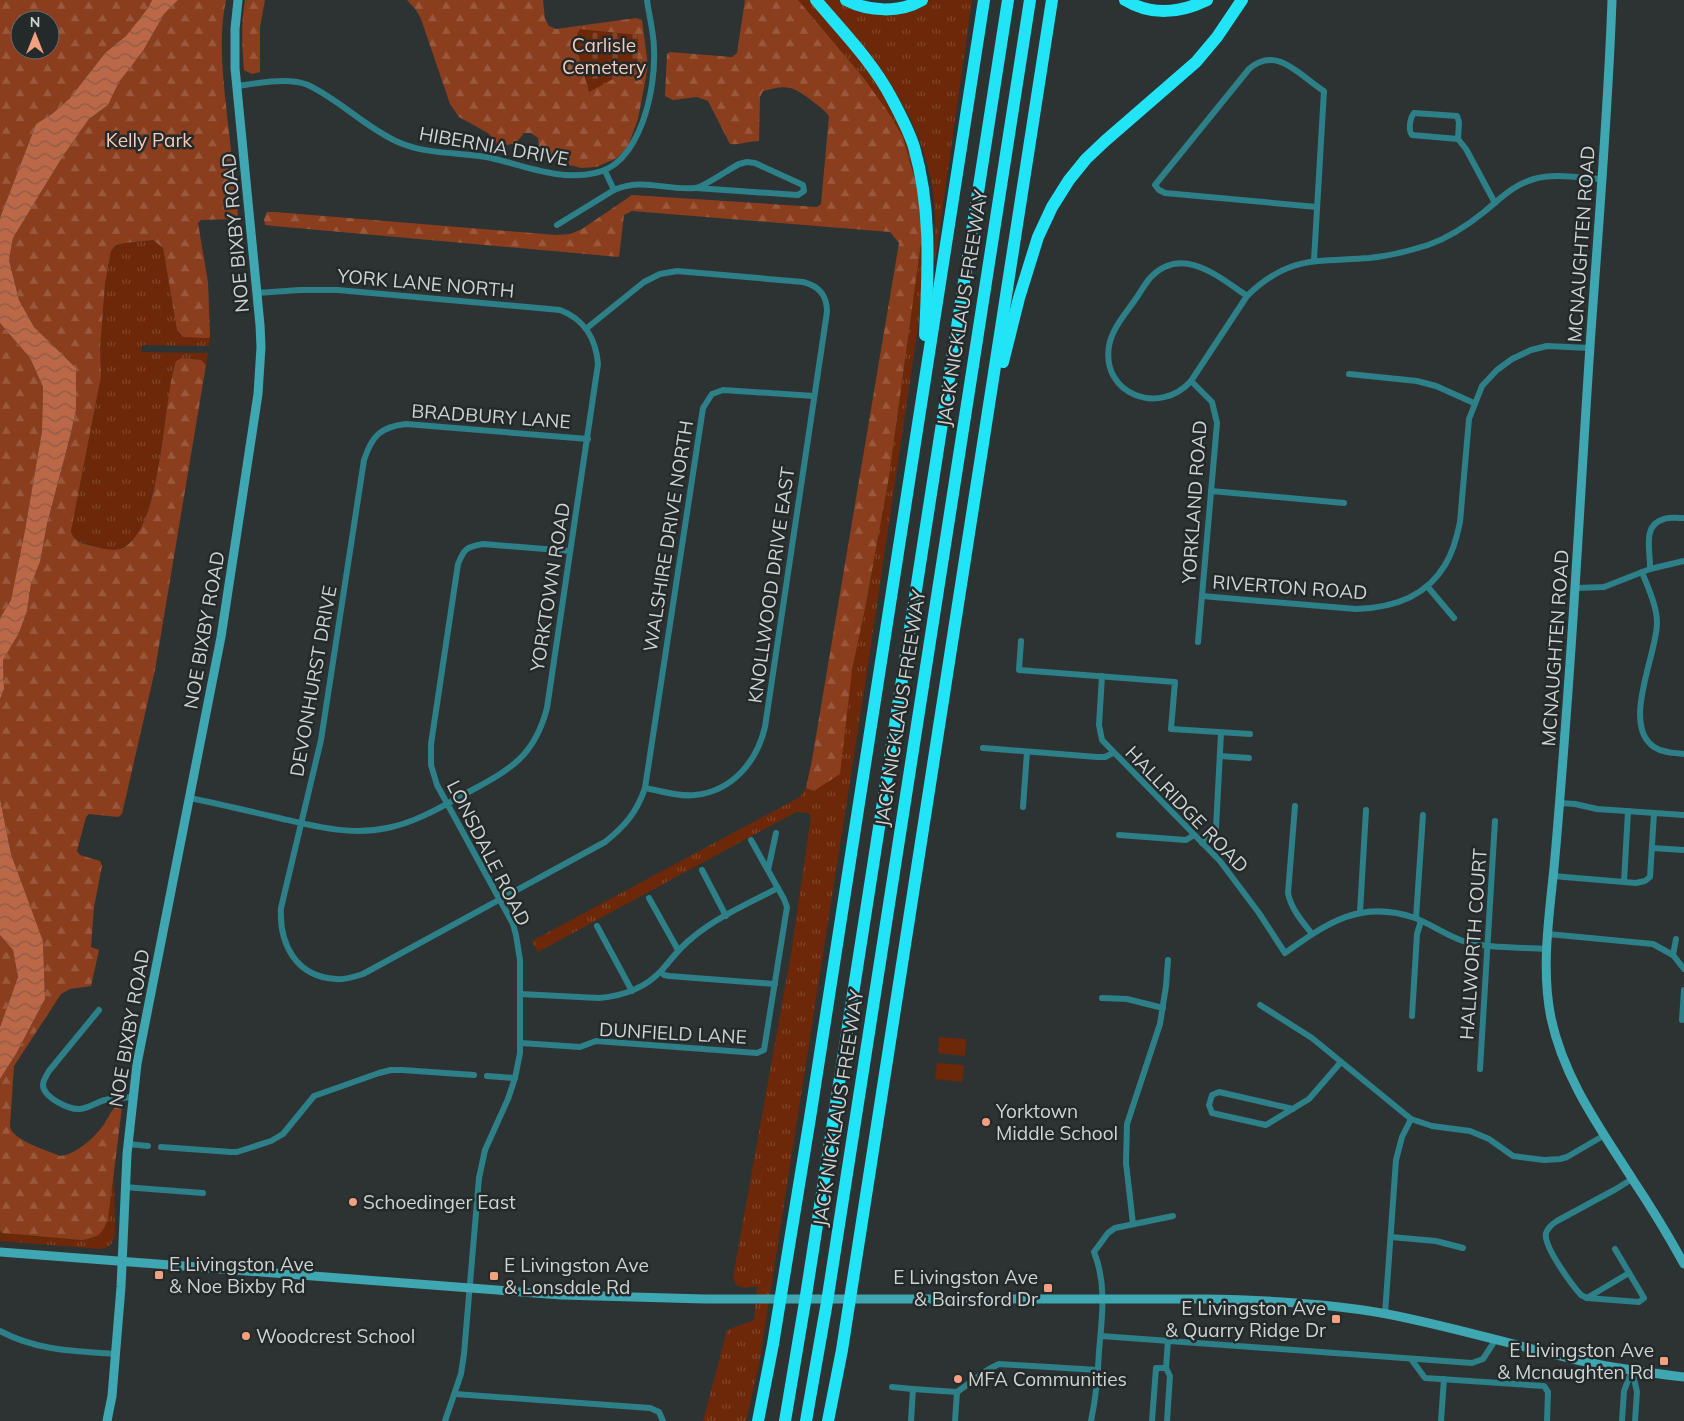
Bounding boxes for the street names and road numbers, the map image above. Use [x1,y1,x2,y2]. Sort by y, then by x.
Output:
street label: HIBERNIA DRIVE [417,121,571,171]
street label: MCNAUGHTEN ROAD [1562,145,1600,343]
street label: NOE BIXBY ROAD [216,152,254,314]
street label: JACK NICKLAUS FREEWAY [931,188,993,428]
street label: YORK LANE NORTH [336,263,515,303]
street label: BRADBURY LANE [411,398,571,434]
street label: WALSHIRE DRIVE NORTH [638,419,698,653]
street label: YORKLAND ROAD [1176,420,1212,585]
street label: KNOLLWOOD DRIVE EAST [743,465,800,705]
street label: YORKTOWN ROAD [525,501,575,674]
street label: NOE BIXBY ROAD [178,549,230,711]
street label: MCNAUGHTEN ROAD [1536,549,1574,747]
street label: RIVERTON ROAD [1212,570,1368,604]
street label: DEVONHURST DRIVE [284,584,342,778]
street label: JACK NICKLAUS FREEWAY [869,588,931,828]
street label: HALLRIDGE ROAD [1120,741,1254,877]
street label: LONSDALE ROAD [442,776,536,930]
street label: HALLWORTH COURT [1454,847,1492,1041]
street label: NOE BIXBY ROAD [103,947,155,1109]
street label: JACK NICKLAUS FREEWAY [807,988,869,1228]
street label: DUNFIELD LANE [599,1017,747,1049]

